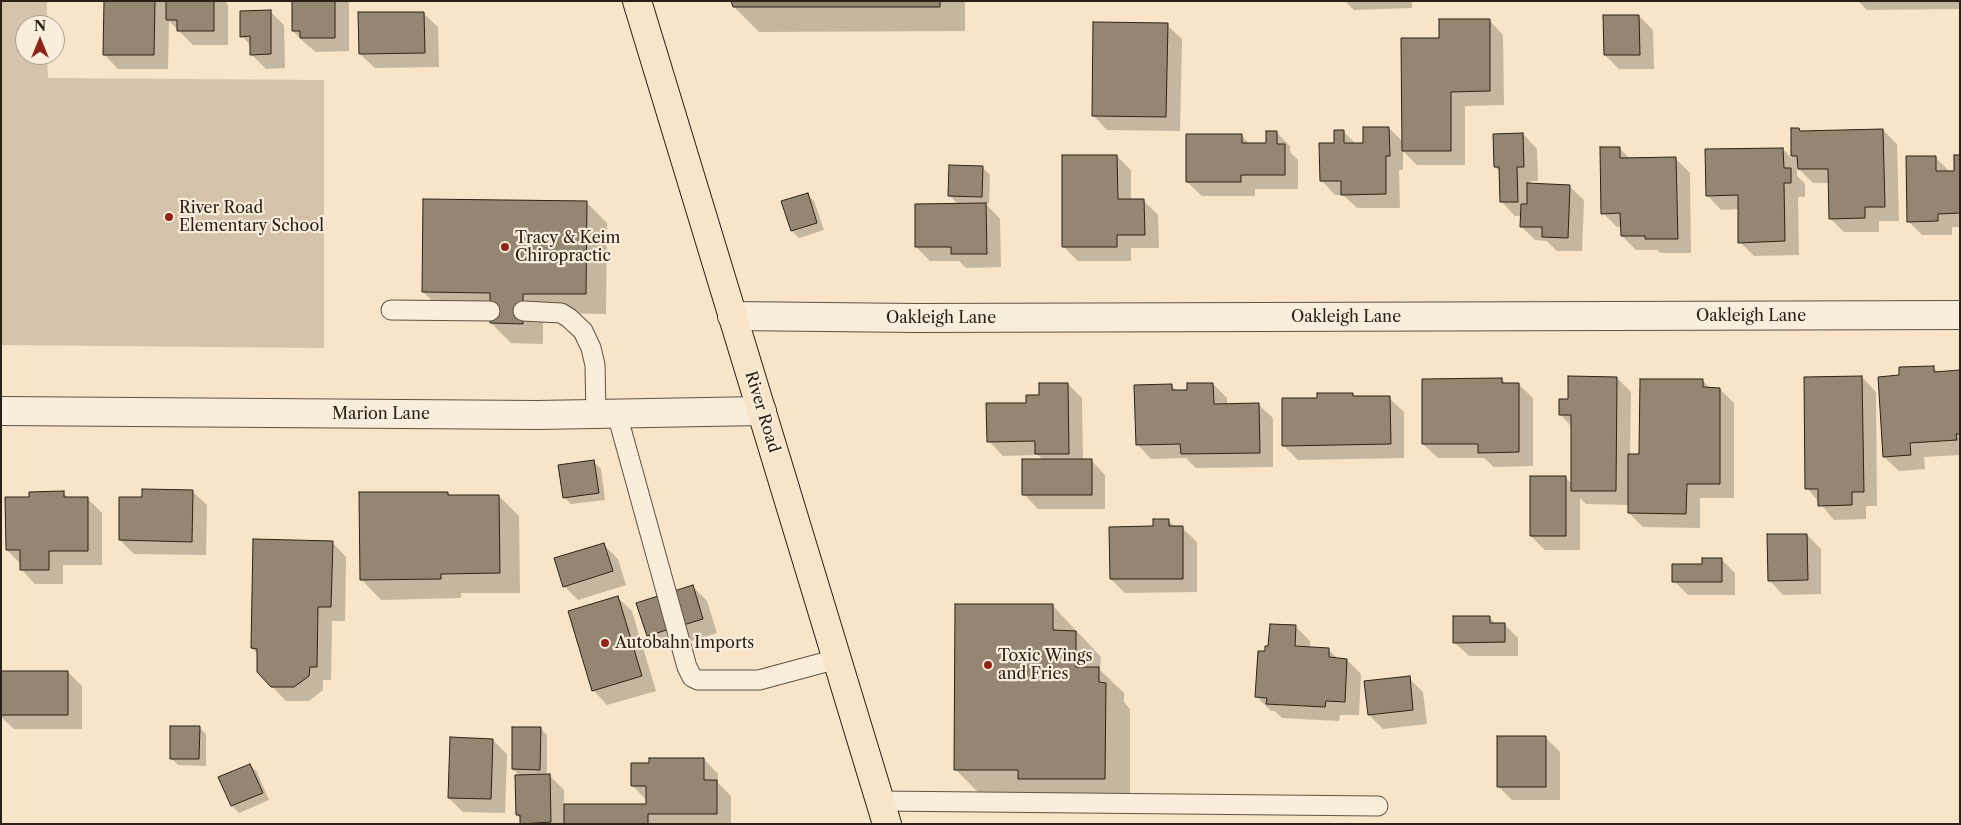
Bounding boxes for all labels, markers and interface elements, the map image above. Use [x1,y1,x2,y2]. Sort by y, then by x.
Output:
north arrow [15,15,65,65]
text: N [34,17,46,35]
place label: River Road Elementary School [179,198,324,236]
marker: River Road Elementary School [163,211,175,223]
place label: Tracy & Keim Chiropractic [515,228,620,266]
marker: Tracy & Keim Chiropractic [499,241,511,253]
street label: Oakleigh Lane [1696,306,1806,326]
street label: Oakleigh Lane [1291,307,1401,327]
street label: Oakleigh Lane [886,308,996,328]
street label: River Road [741,369,783,455]
street label: Marion Lane [332,404,430,424]
place label: Autobahn Imports [615,633,754,653]
marker: Autobahn Imports [599,637,611,649]
place label: Toxic Wings and Fries [998,646,1092,684]
marker: Toxic Wings and Fries [982,659,994,671]

